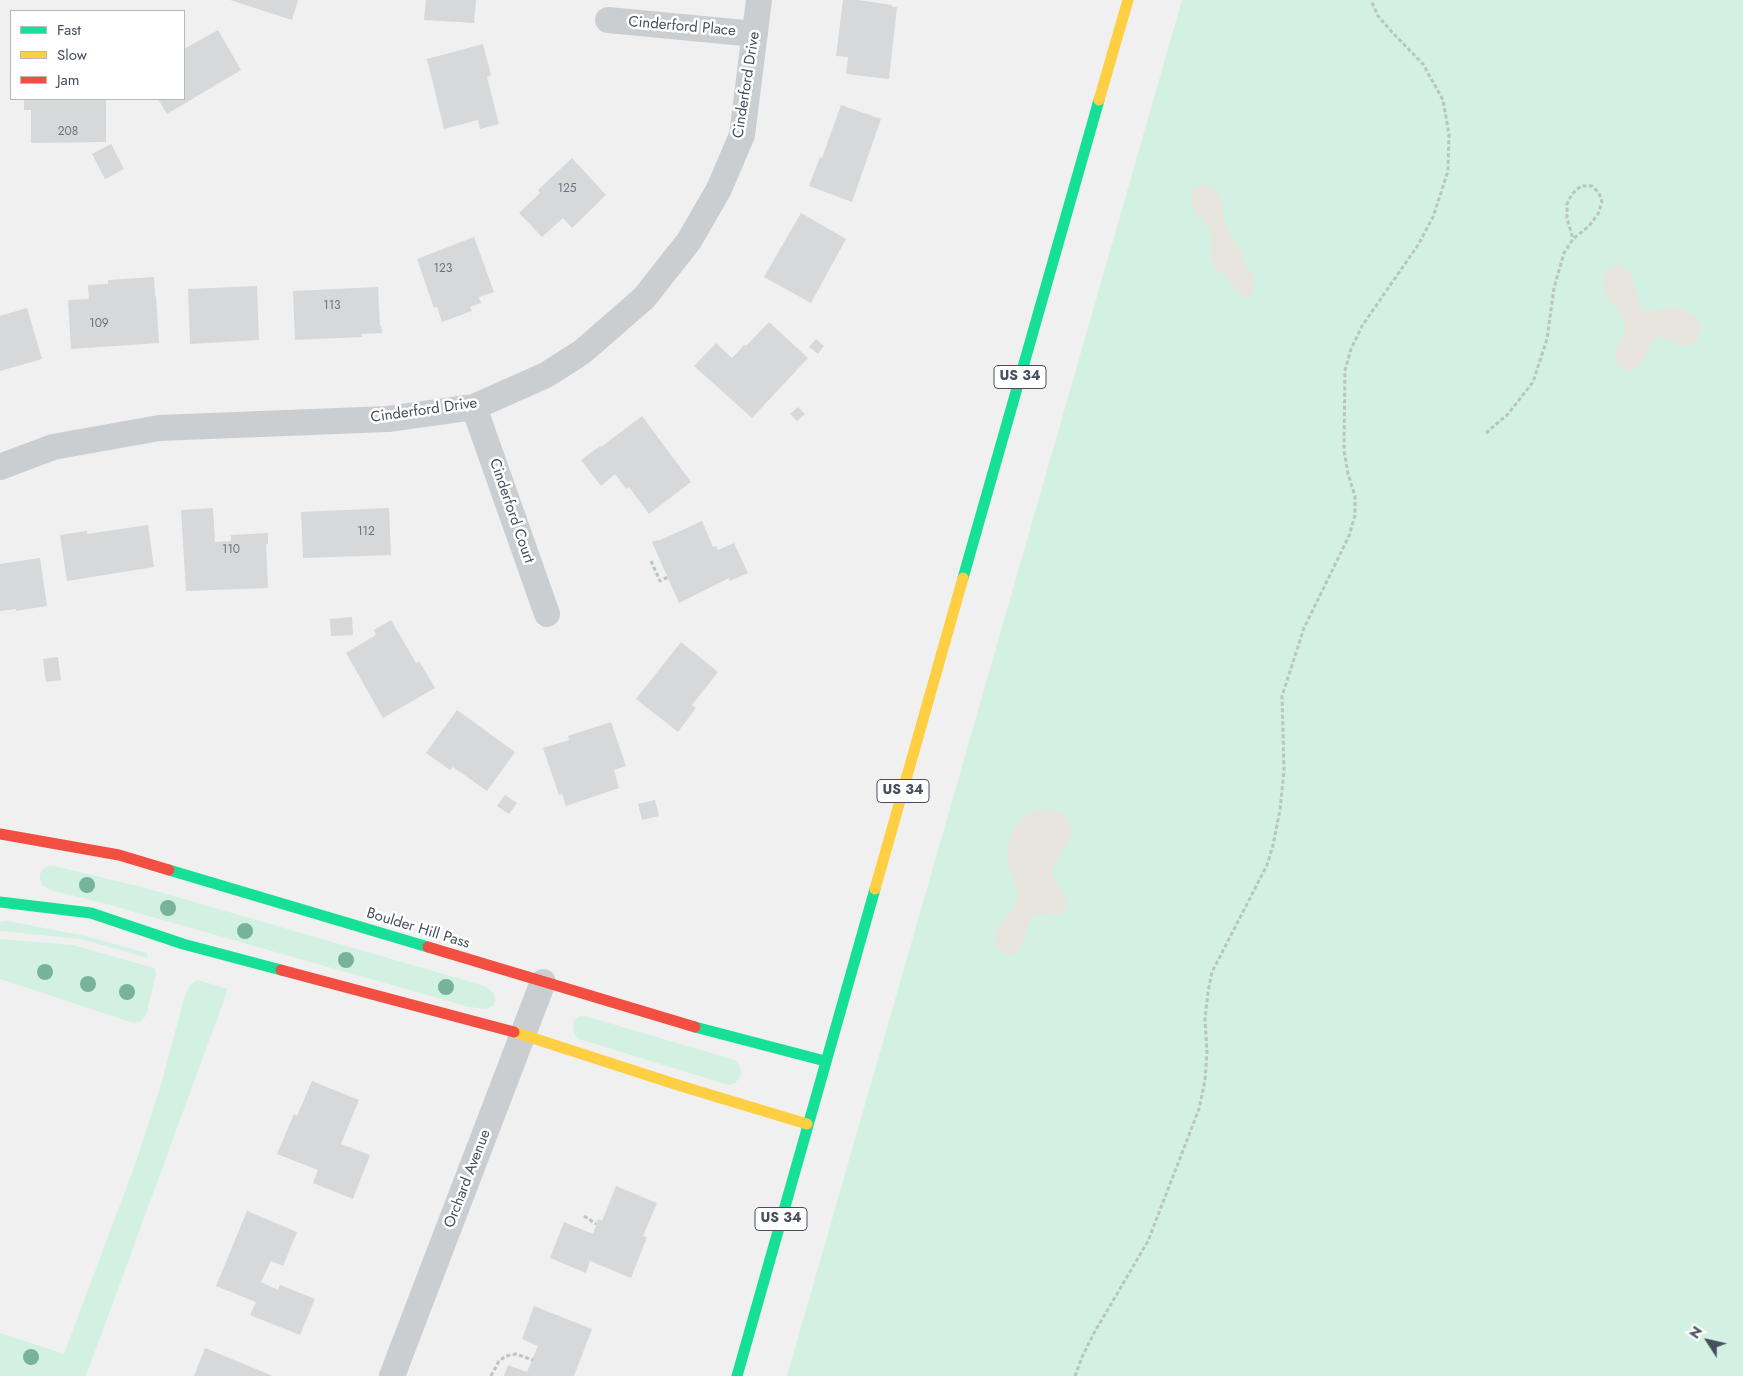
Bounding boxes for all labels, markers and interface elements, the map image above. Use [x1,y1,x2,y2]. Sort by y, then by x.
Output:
legend [10,10,185,100]
street label: Cinderford Place [627,13,737,41]
text: Fast [57,19,81,41]
street label: Cinderford Drive [730,31,764,139]
text: Slow [57,44,87,66]
text: Jam [57,69,80,91]
house number: 208 [58,125,78,139]
house number: 125 [558,182,576,196]
house number: 123 [434,262,452,276]
house number: 113 [323,299,341,313]
house number: 109 [89,317,109,331]
road number: US 34 [994,366,1046,388]
street label: Cinderford Drive [370,395,478,427]
street label: Cinderford Court [485,456,537,566]
house number: 112 [357,525,375,539]
house number: 110 [222,543,240,557]
road number: US 34 [877,779,929,802]
street label: Boulder Hill Pass [364,905,472,953]
street label: Orchard Avenue [441,1127,495,1231]
road number: US 34 [755,1208,807,1230]
north arrow [1683,1316,1733,1366]
text: N [1684,1322,1707,1343]

